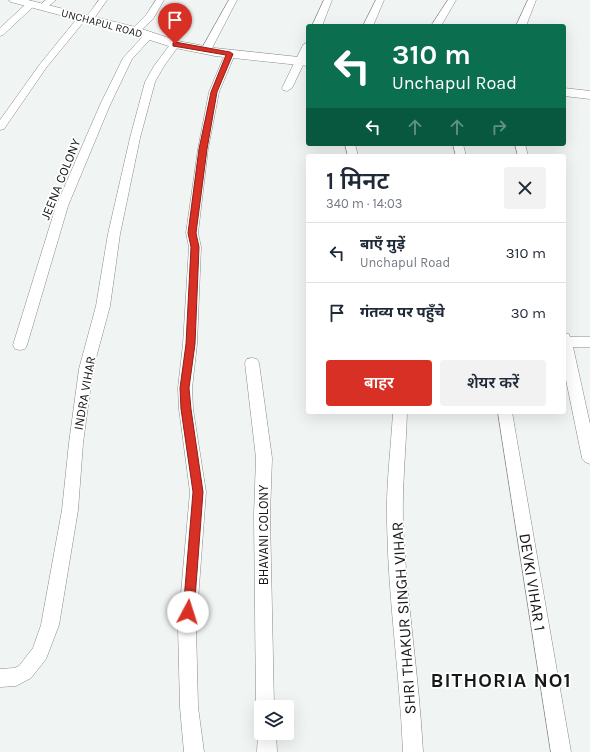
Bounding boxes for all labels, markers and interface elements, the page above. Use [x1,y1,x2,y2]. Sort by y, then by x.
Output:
pin [158,3,192,44]
street label: UNCHAPUL ROAD [60,6,144,41]
icon: arrive [164,9,186,31]
text: 310 m [392,38,471,71]
icon: left [326,40,378,92]
text: Unchapul Road [392,72,517,94]
icon: left [362,116,384,138]
icon: ahead [404,116,426,138]
icon: ahead [446,116,468,138]
icon: right [488,116,510,138]
street label: JEENA COLONY [37,136,84,222]
text: 1 मिनट [326,167,389,195]
button: close [504,167,546,209]
text: 340 m · 14:03 [326,196,402,211]
text: बाएँ मुड़ें [360,235,405,253]
icon: left [326,242,348,264]
text: 310 m [506,244,546,262]
text: Unchapul Road [360,255,450,270]
icon: arrive [326,302,348,324]
text: गंतव्य पर पहुँचे [360,303,445,321]
text: 30 m [511,304,546,322]
street label: INDRA VIHAR [71,355,98,431]
button: बाहर [326,360,432,406]
button: शेयर करें [440,360,546,406]
street label: BHAVANI COLONY [256,485,271,585]
street label: SHRI THAKUR SINGH VIHAR [387,521,420,715]
street label: DEVKI VIHAR 1 [515,532,550,632]
position arrow [167,591,209,633]
district label: BITHORIA NO1 [430,669,572,692]
map controls [254,700,294,740]
button: layers [254,700,294,740]

